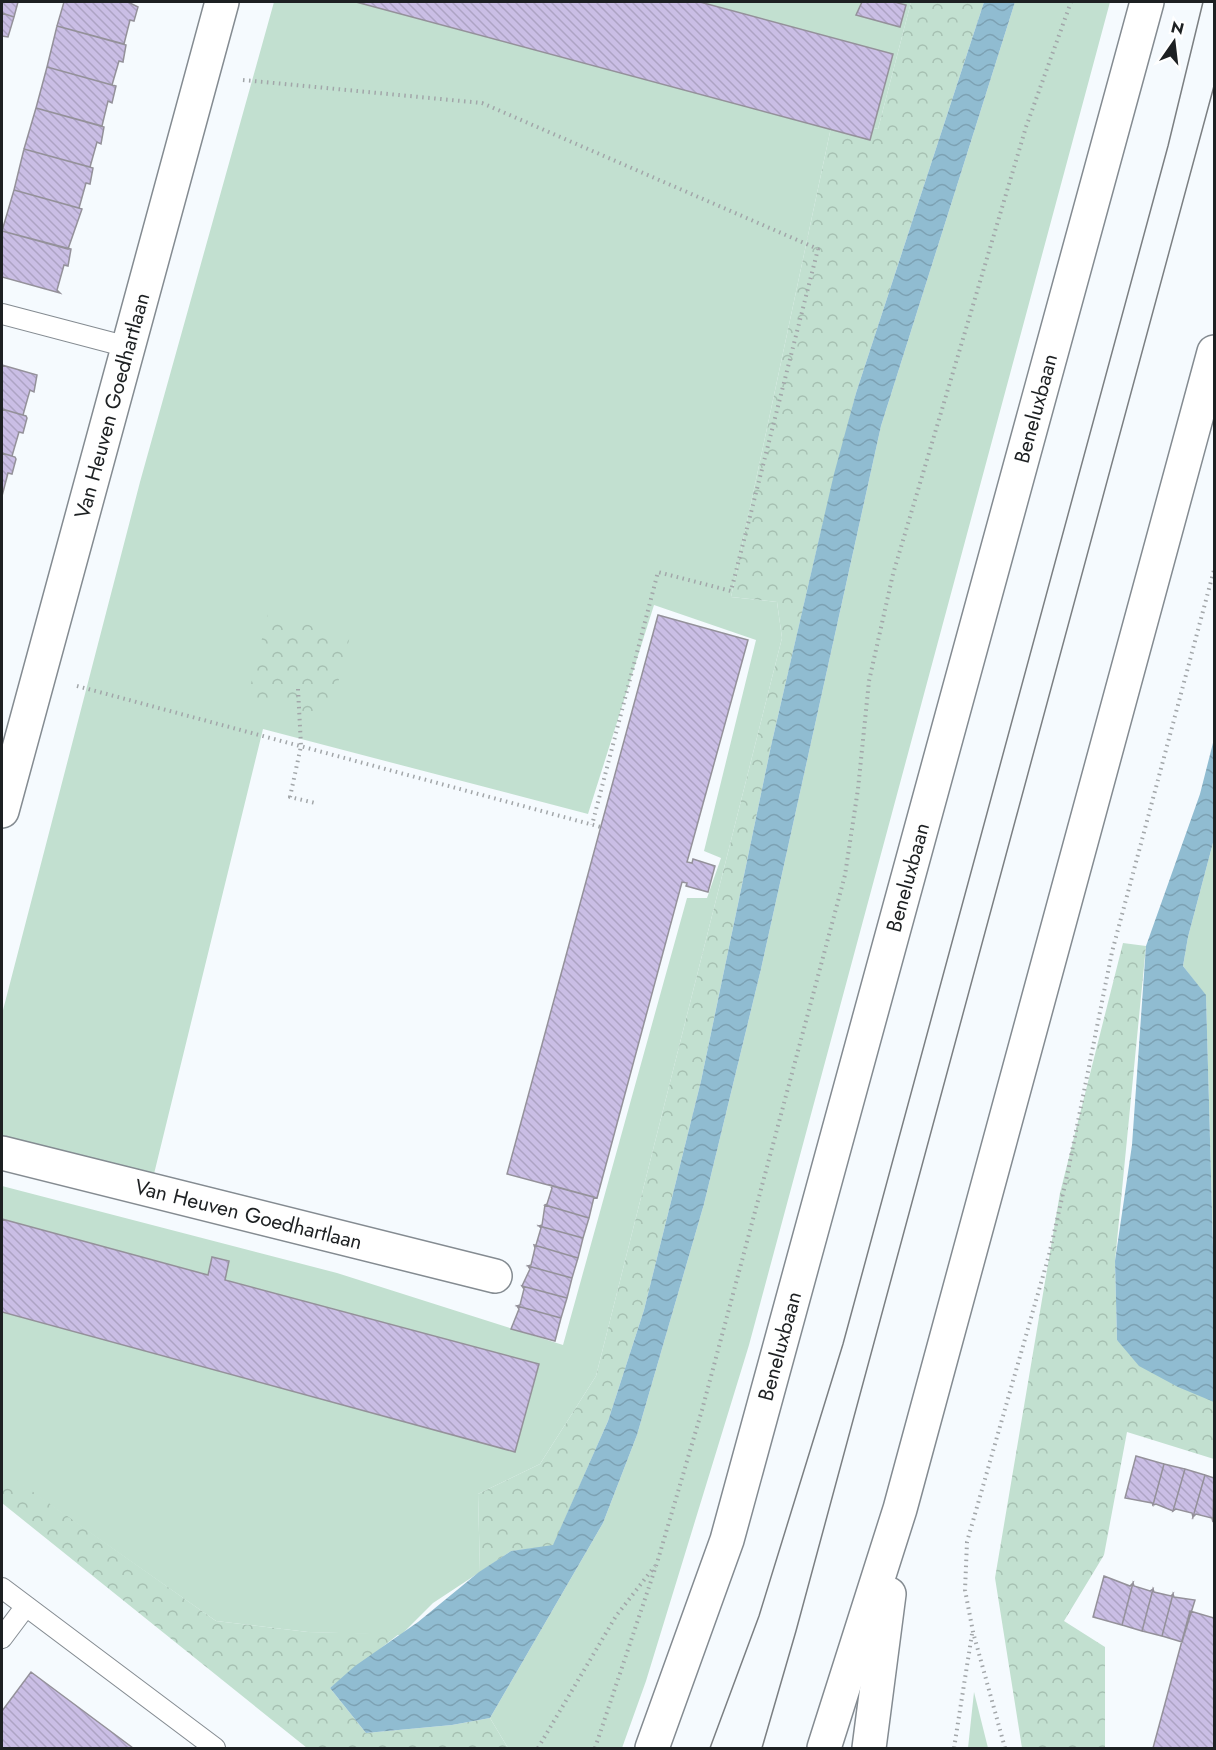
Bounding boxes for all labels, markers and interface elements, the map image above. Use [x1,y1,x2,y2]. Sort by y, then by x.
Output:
north arrow [1144,12,1204,72]
text: N [1169,15,1186,41]
street label: Van Heuven Goedhartlaan [67,289,157,522]
street label: Beneluxbaan [1007,350,1065,467]
street label: Beneluxbaan [879,819,937,936]
street label: Van Heuven Goedhartlaan [132,1172,365,1257]
street label: Beneluxbaan [751,1288,809,1404]

